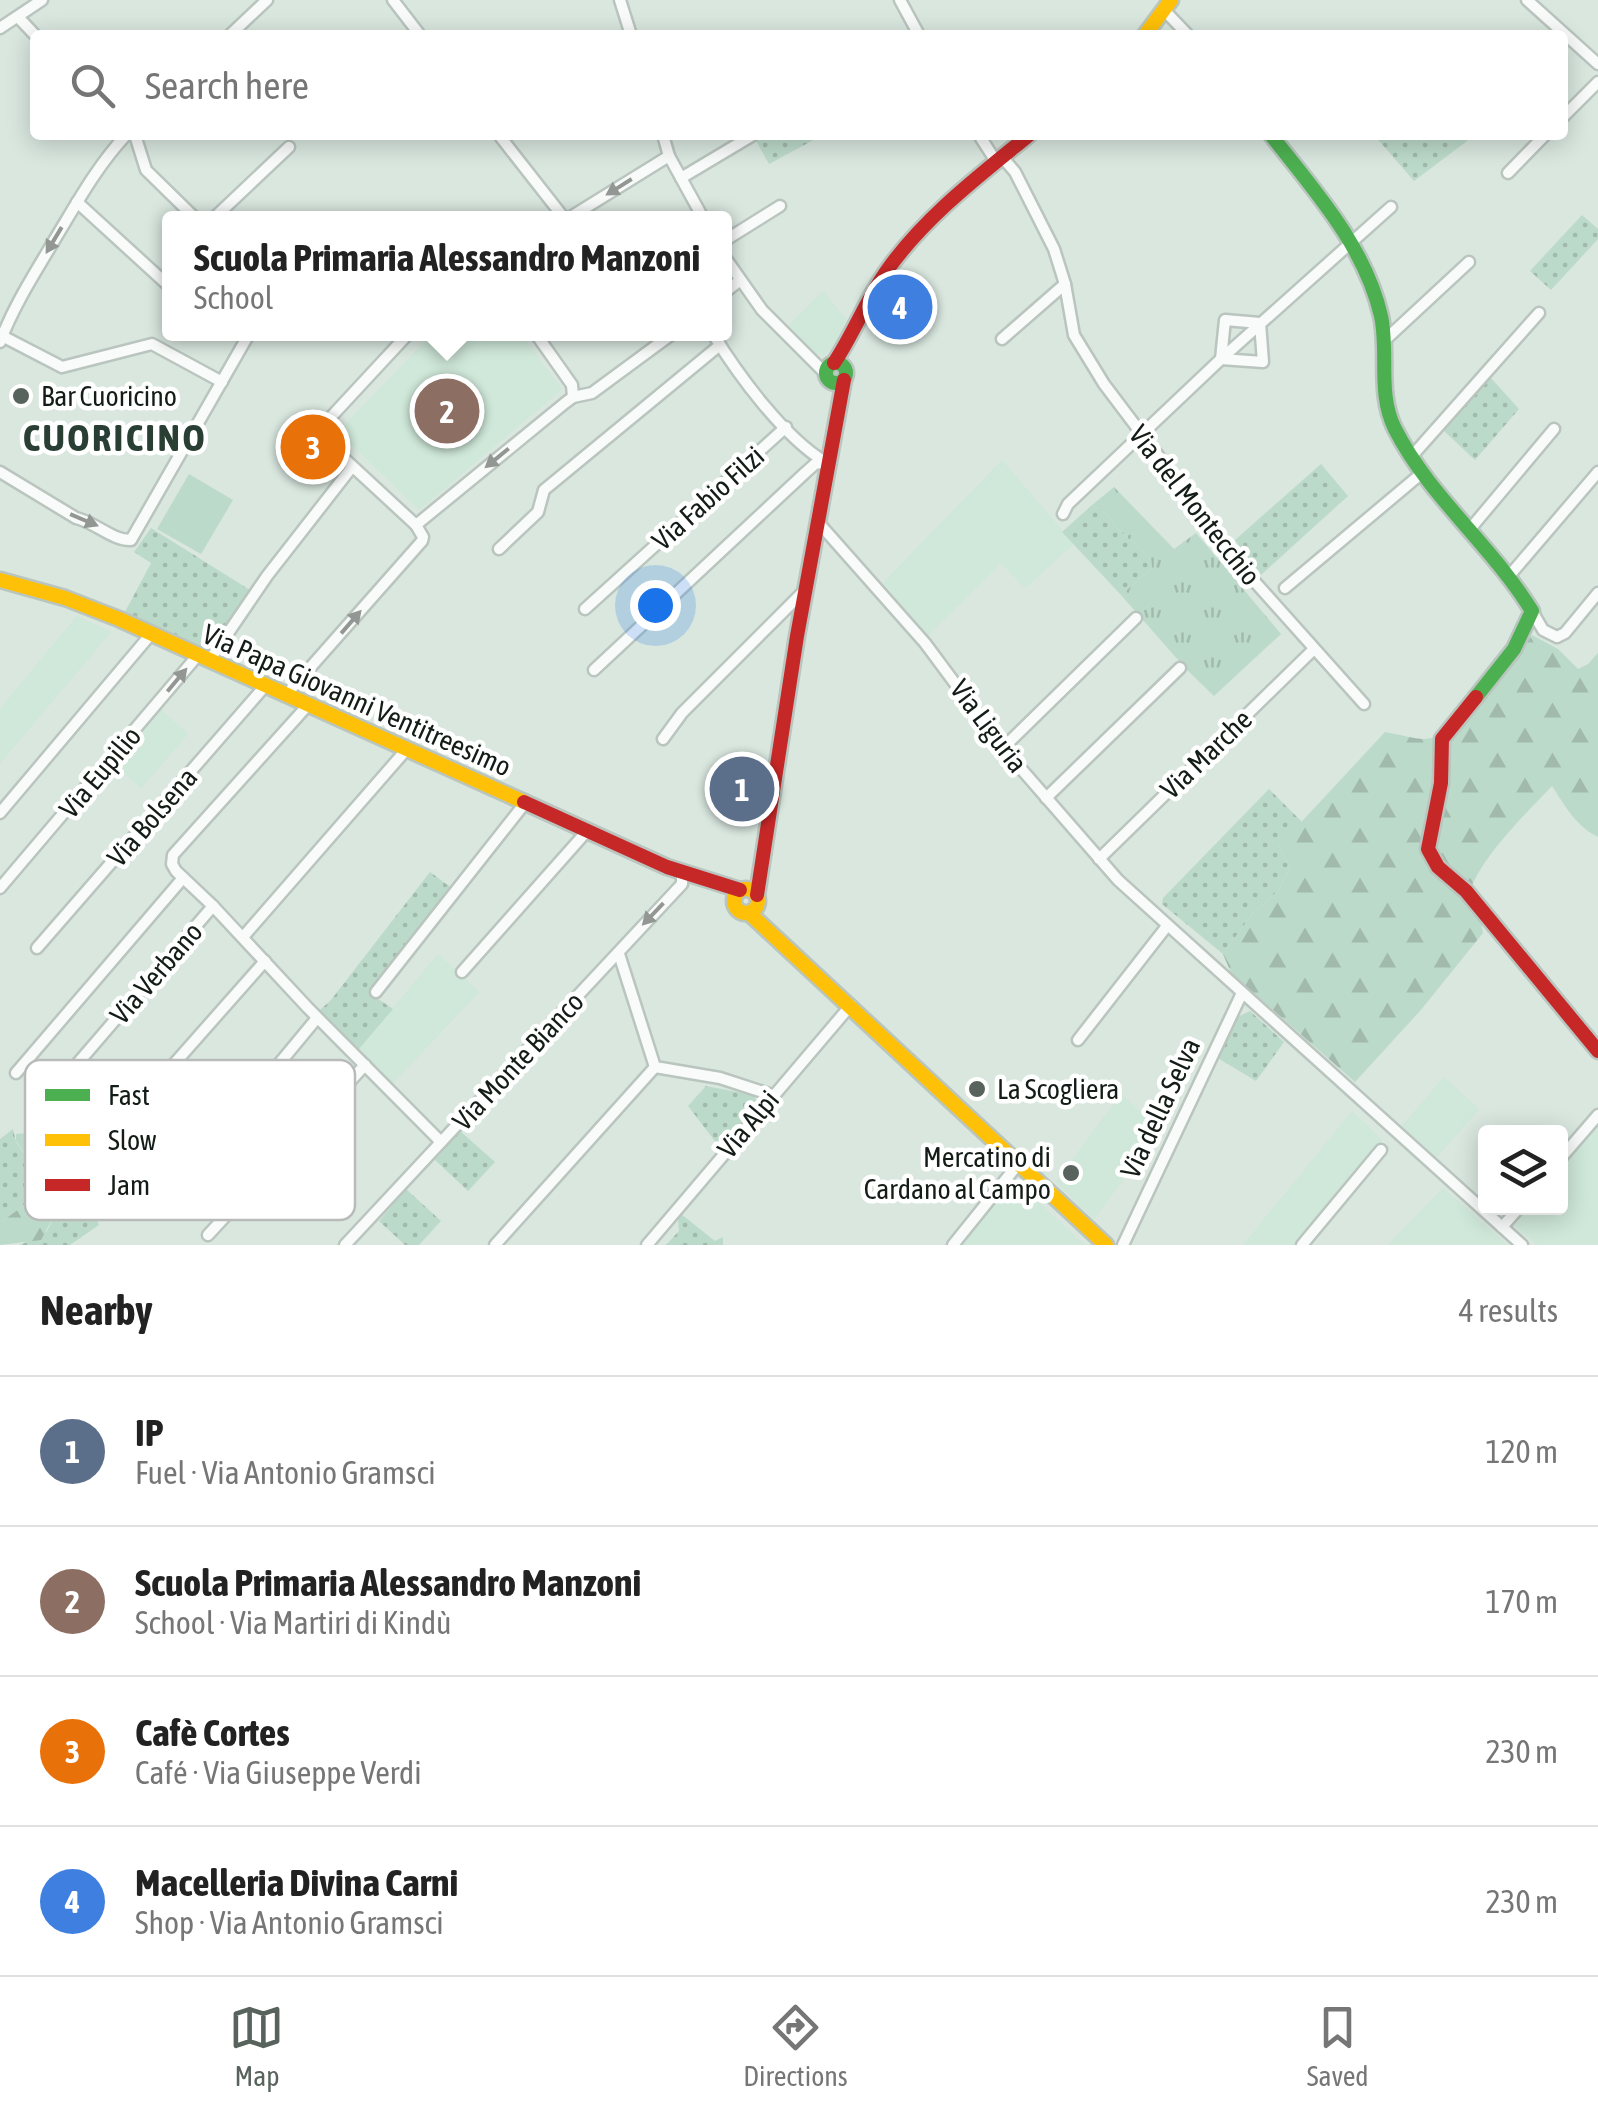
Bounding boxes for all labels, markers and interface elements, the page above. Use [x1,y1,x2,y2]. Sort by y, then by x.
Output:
search box [30,30,1568,140]
icon: search [65,58,120,113]
text: Search here [145,64,309,107]
one-way arrow [606,177,633,196]
popup [162,211,732,341]
one-way arrow [46,226,63,254]
text: Scuola Primaria Alessandro Manzoni [194,236,700,279]
pin: 4 [868,270,932,344]
text: School [194,279,273,316]
pin: 2 [414,374,480,448]
place label: Bar Cuoricino [41,380,177,412]
marker: Bar Cuoricino [10,385,32,407]
pin: 3 [280,410,346,484]
district label: CUORICINO [23,416,207,459]
street label: Via del Montecchio [1123,419,1267,591]
street label: Via Fabio Filzi [646,440,770,556]
one-way arrow [485,447,510,468]
one-way arrow [69,512,99,528]
your location [630,580,681,631]
one-way arrow [339,610,361,635]
street label: Via Papa Giovanni Ventitreesimo [198,617,516,783]
one-way arrow [166,668,187,693]
street label: Via Liguria [944,673,1034,779]
street label: Via Marche [1154,703,1258,805]
street label: Via Eupilio [53,720,147,824]
pin: 1 [710,752,774,826]
street label: Via Bolsena [101,761,203,873]
one-way arrow [642,902,665,926]
street label: Via Verbano [103,916,209,1030]
street label: Via Monte Bianco [446,985,590,1137]
street label: Via della Selva [1114,1033,1206,1183]
legend [25,1060,355,1220]
place label: La Scogliera [997,1073,1119,1105]
marker: La Scogliera [966,1078,988,1100]
text: Fast [108,1079,150,1111]
street label: Via Alpi [711,1084,785,1164]
text: Slow [108,1124,157,1156]
map controls [1478,1125,1568,1215]
button: layers [1478,1125,1568,1215]
place label: Mercatino di Cardano al Campo [864,1141,1051,1205]
marker: Mercatino di Cardano al Campo [1060,1162,1082,1184]
text: Jam [108,1169,150,1201]
text: Nearby [40,1286,153,1334]
text: 4 results [1459,1292,1558,1329]
text: IP [135,1411,163,1454]
text: 1 [65,1433,80,1470]
text: 120 m [1485,1433,1558,1470]
text: Fuel · Via Antonio Gramsci [135,1454,436,1491]
text: Scuola Primaria Alessandro Manzoni [135,1561,641,1604]
text: 2 [65,1583,80,1620]
text: 170 m [1485,1583,1558,1620]
text: School · Via Martiri di Kindù [135,1604,452,1641]
text: Cafè Cortes [135,1711,290,1754]
text: 3 [65,1733,80,1770]
text: 230 m [1485,1733,1558,1770]
text: Café · Via Giuseppe Verdi [135,1754,422,1791]
text: Macelleria Divina Carni [135,1861,458,1904]
text: 4 [65,1883,80,1920]
text: 230 m [1485,1883,1558,1920]
text: Shop · Via Antonio Gramsci [135,1904,444,1941]
tab: Map [229,2000,284,2092]
tab: Directions [743,2000,848,2092]
tab: Saved [1307,2000,1369,2092]

